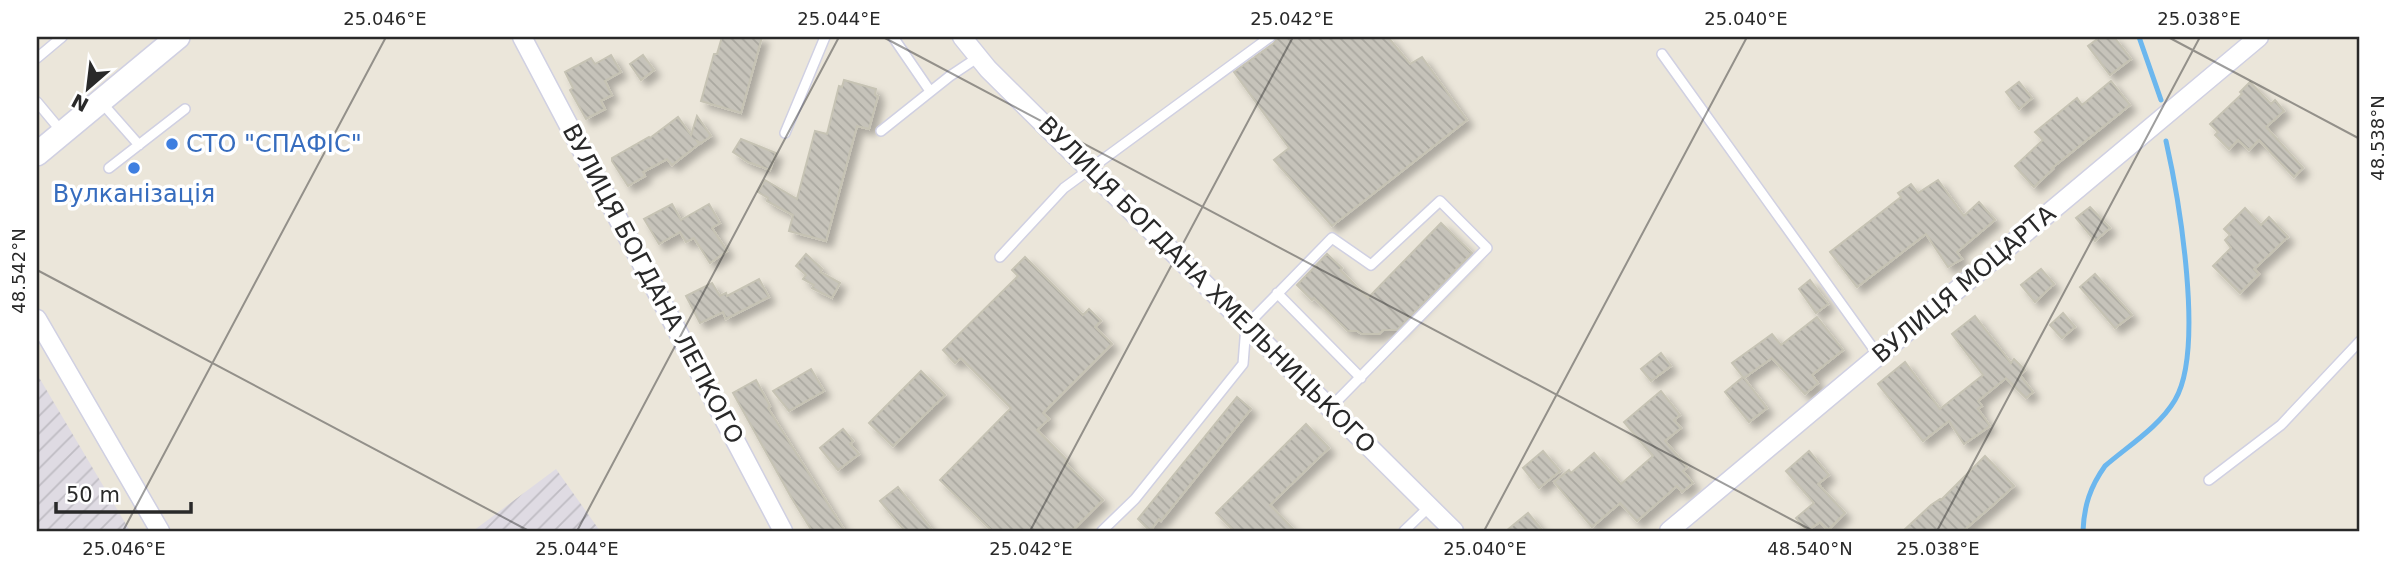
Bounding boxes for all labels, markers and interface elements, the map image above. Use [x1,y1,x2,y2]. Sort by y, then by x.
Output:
text: 25.046°E [343,8,427,29]
text: 25.044°E [797,8,881,29]
text: 25.042°E [1250,8,1334,29]
text: 25.040°E [1704,8,1788,29]
text: 25.038°E [2157,8,2241,29]
north arrow [52,52,122,122]
text: N [68,90,92,116]
text: 48.538°N [2367,95,2388,181]
street label: ВУЛИЦЯ БОГДАНА ХМЕЛЬНИЦЬКОГО [1033,111,1381,459]
street label: ВУЛИЦЯ БОГДАНА ЛЕПКОГО [557,119,749,449]
place label: СТО "СПАФІС" [186,130,362,158]
marker: СТО "СПАФІС" [164,136,180,152]
marker: Вулканізація [126,160,142,176]
place label: Вулканізація [53,180,215,208]
street label: ВУЛИЦЯ МОЦАРТА [1867,199,2062,369]
text: 48.542°N [8,228,29,314]
scale bar [56,470,191,514]
text: 50 m [66,483,120,507]
text: 25.046°E [82,538,166,559]
text: 25.044°E [535,538,619,559]
text: 25.042°E [989,538,1073,559]
text: 25.040°E [1443,538,1527,559]
text: 48.540°N [1767,538,1853,559]
text: 25.038°E [1896,538,1980,559]

